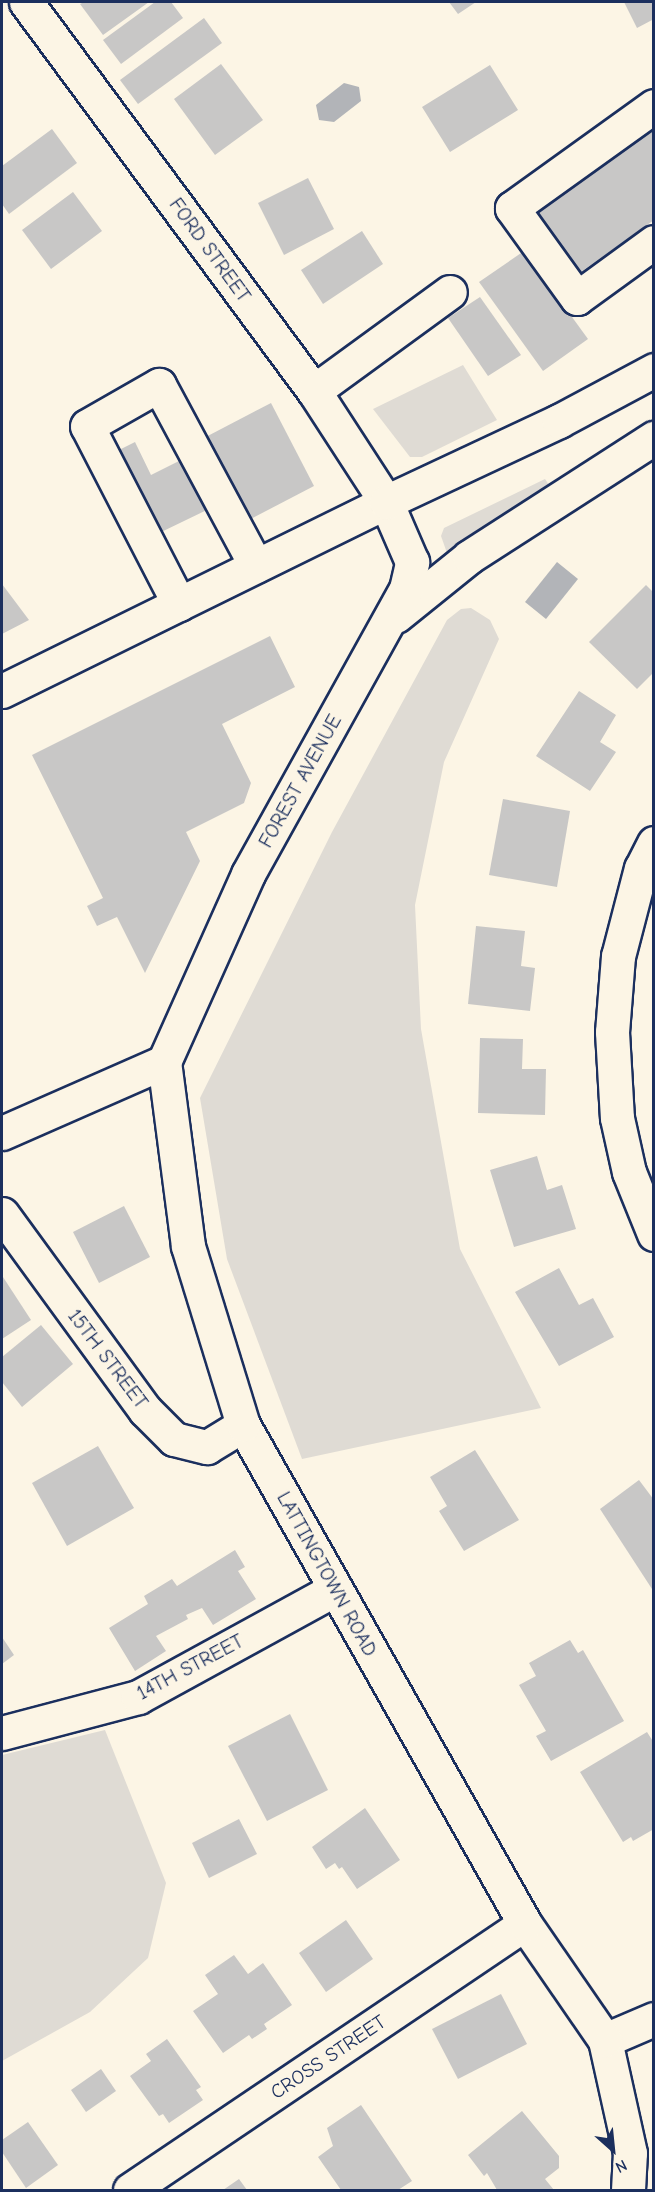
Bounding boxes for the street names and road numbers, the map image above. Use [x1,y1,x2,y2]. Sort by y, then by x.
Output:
street label: FORD STREET [164,193,256,307]
street label: FOREST AVENUE [253,710,347,852]
street label: 15TH STREET [63,1305,153,1413]
street label: LATTINGTOWN ROAD [272,1487,382,1661]
street label: 14TH STREET [133,1629,247,1705]
street label: CROSS STREET [266,2010,390,2104]

